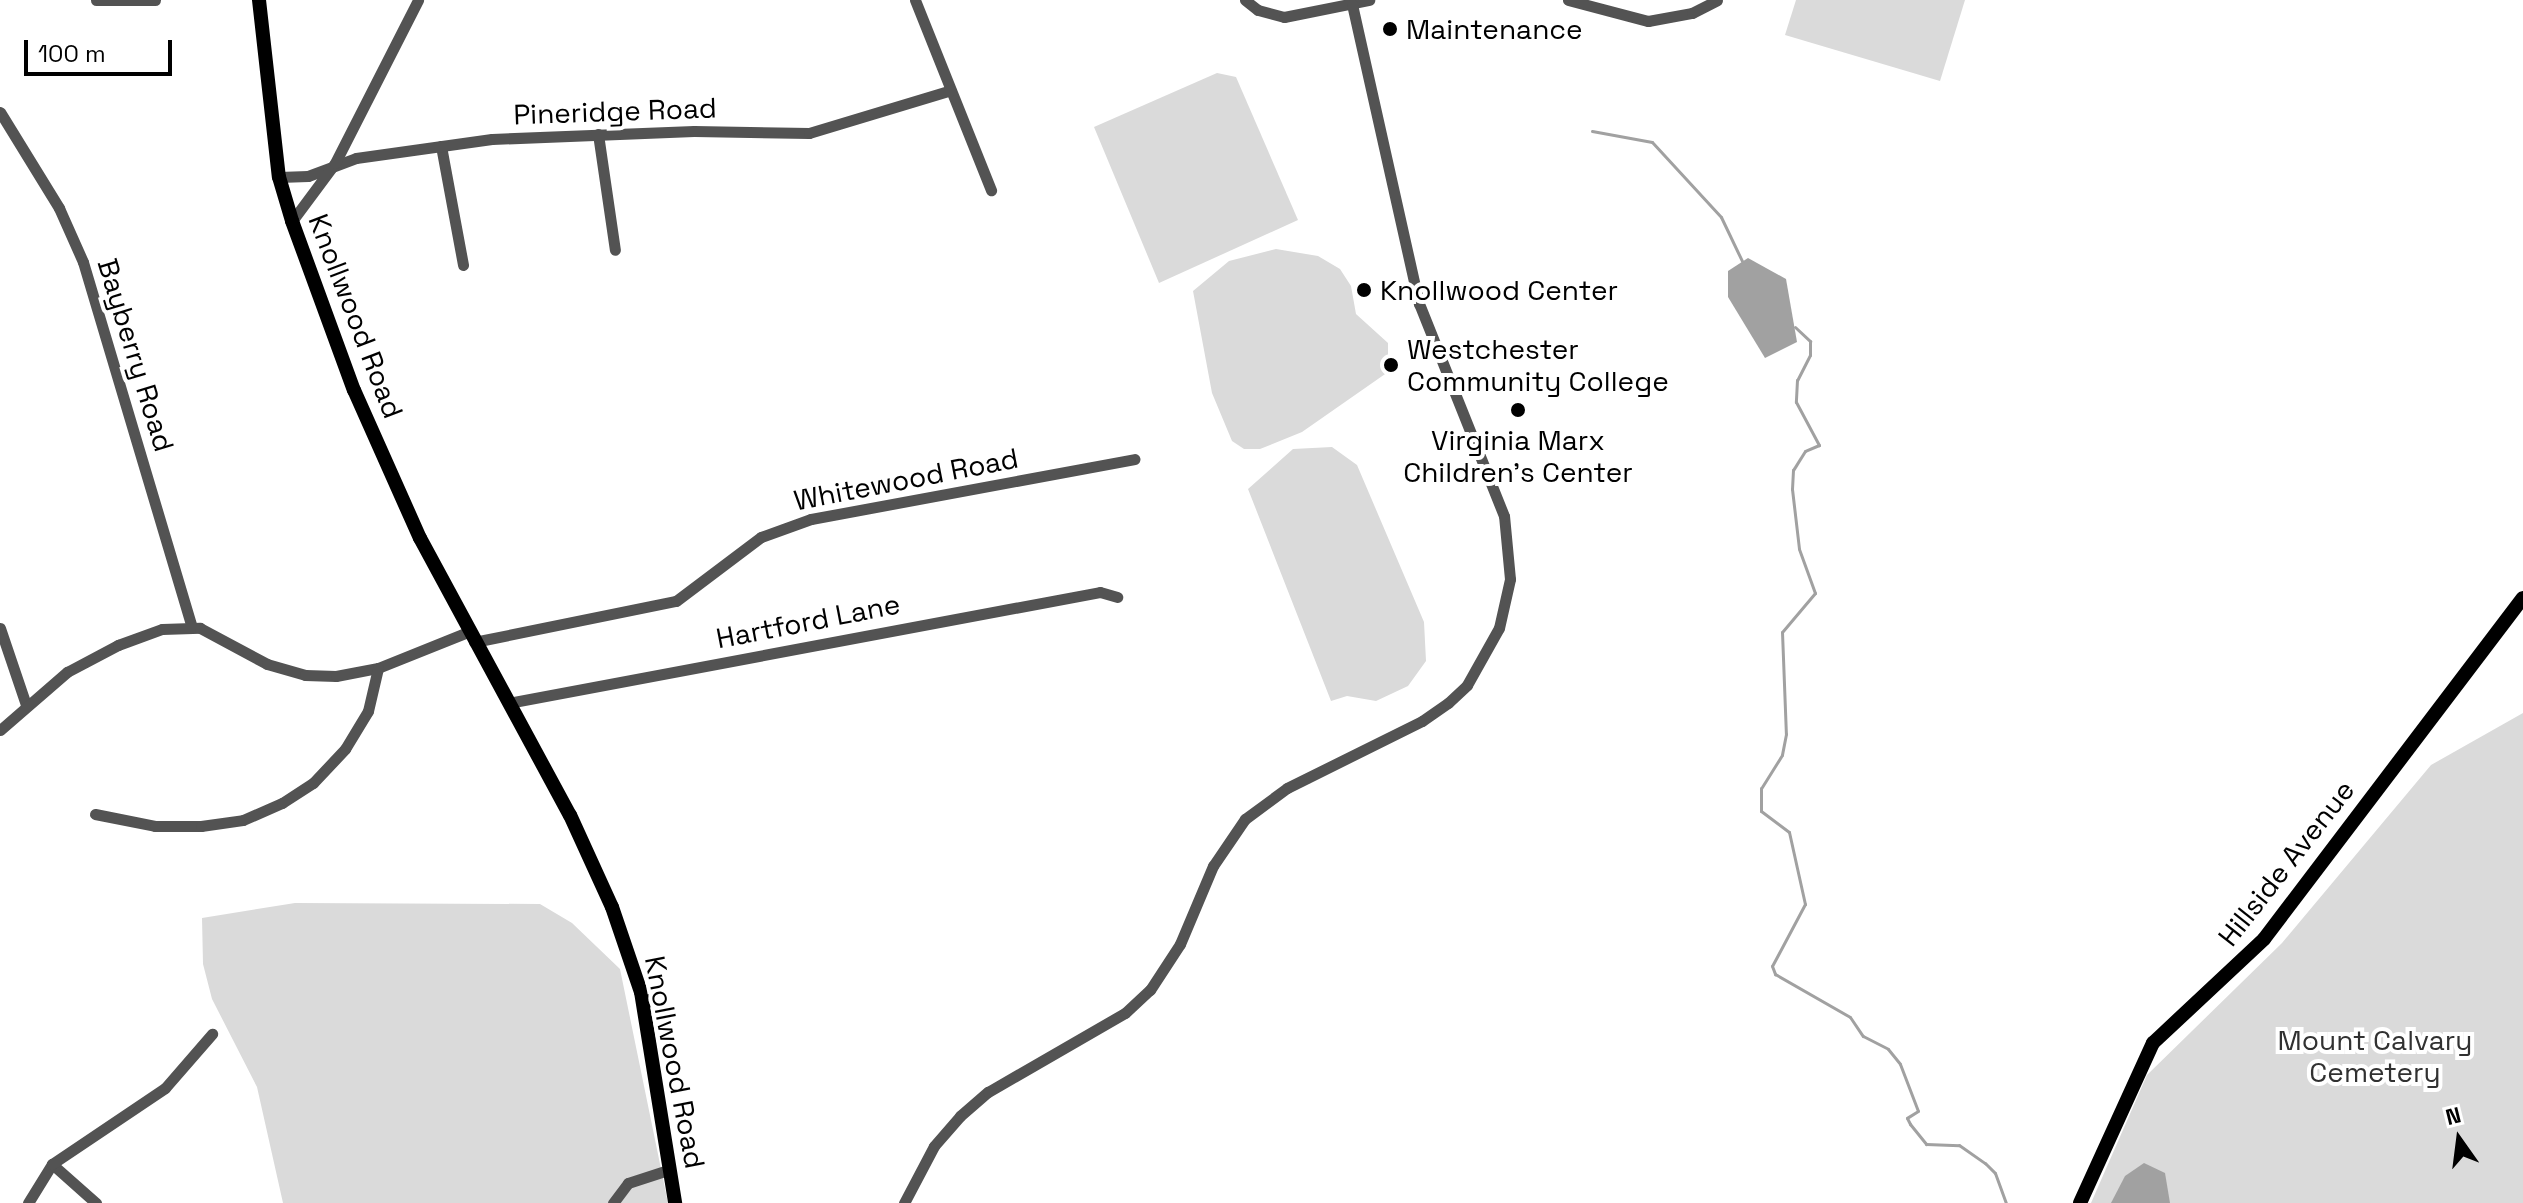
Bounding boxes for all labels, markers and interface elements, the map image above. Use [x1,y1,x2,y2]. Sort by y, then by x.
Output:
place label: Maintenance [1406,12,1583,46]
marker: Maintenance [1381,20,1399,38]
scale bar [28,24,176,74]
text: 100 m [38,38,106,69]
street label: Pineridge Road [513,91,717,131]
street label: Knollwood Road [302,209,410,423]
street label: Bayberry Road [91,254,181,456]
place label: Knollwood Center [1380,273,1618,307]
marker: Knollwood Center [1355,281,1373,299]
place label: Westchester Community College [1407,332,1669,398]
marker: Westchester Community College [1382,356,1400,374]
marker: Virginia Marx Children's Center [1509,401,1527,419]
place label: Virginia Marx Children's Center [1403,423,1633,489]
street label: Whitewood Road [791,441,1021,517]
street label: Hartford Lane [713,587,903,655]
street label: Hillside Avenue [2211,773,2361,953]
street label: Knollwood Road [638,953,712,1171]
park label: Mount Calvary Cemetery [2278,1023,2472,1089]
north arrow [2419,1099,2499,1179]
text: N [2443,1100,2464,1131]

